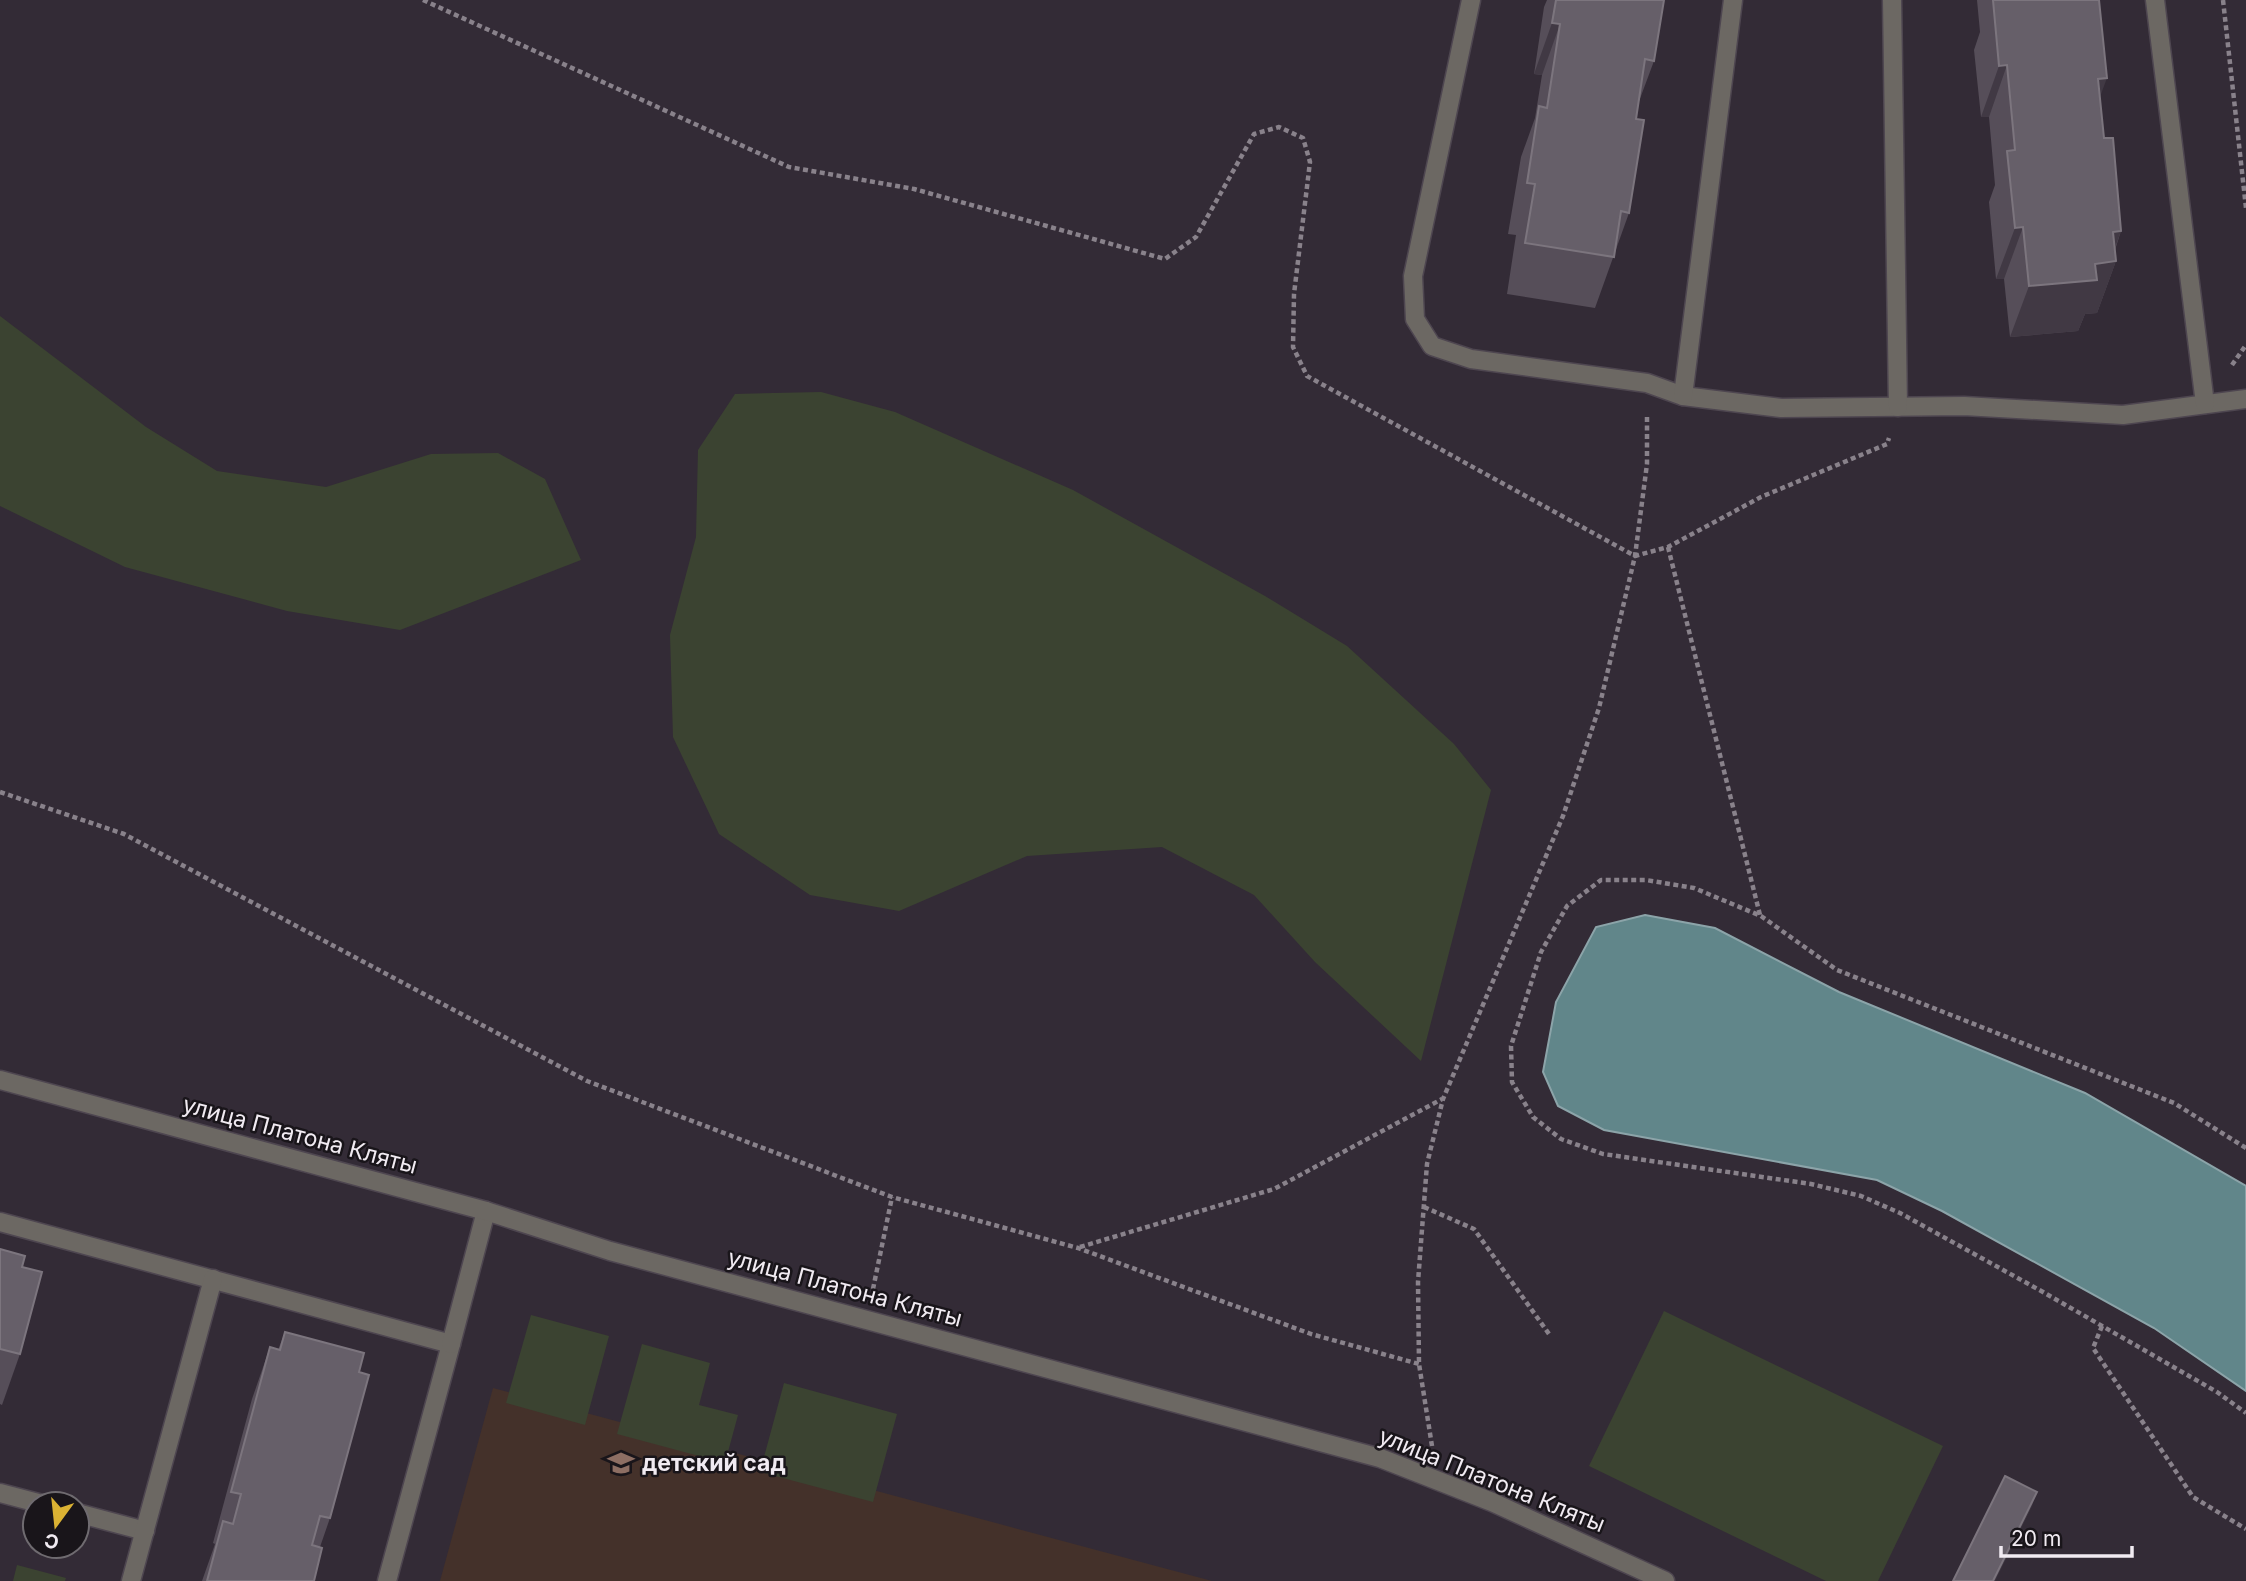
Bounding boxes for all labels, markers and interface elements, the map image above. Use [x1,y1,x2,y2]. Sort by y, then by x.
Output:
street label: улица Платона Кляты [180,1090,420,1180]
street label: улица Платона Кляты [725,1243,965,1333]
street label: улица Платона Кляты [1375,1422,1609,1538]
school or university icon: детский сад [606,1448,636,1478]
place label: детский сад [642,1449,786,1477]
north arrow [21,1490,91,1560]
scale bar [2001,1514,2132,1558]
text: 20 m [2011,1526,2061,1551]
text: С [42,1528,61,1554]

